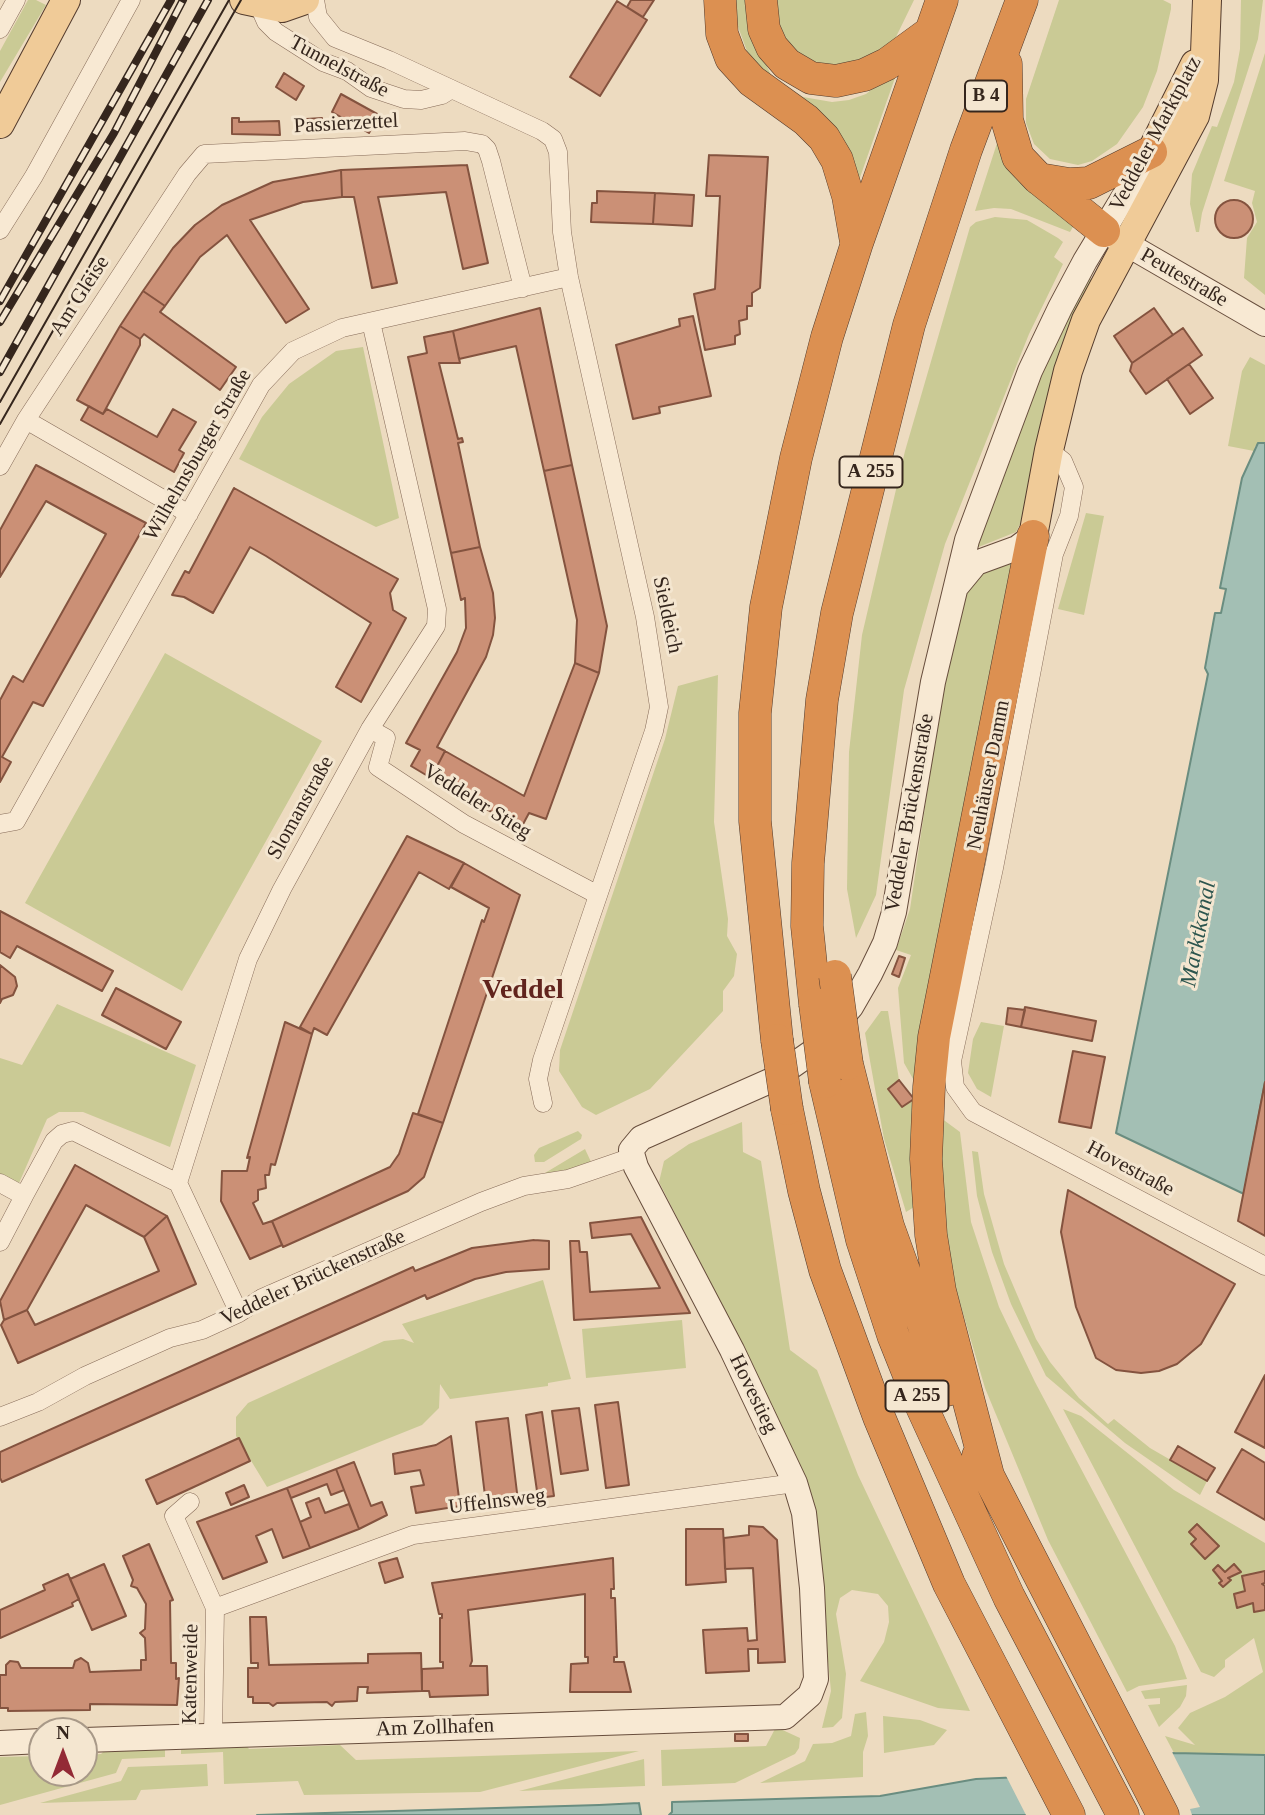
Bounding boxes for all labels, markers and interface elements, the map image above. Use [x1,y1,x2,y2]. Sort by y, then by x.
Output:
street label: Tunnelstraße [285,30,393,104]
street label: Veddeler Marktplatz [1104,52,1208,216]
road number: B 4 [965,80,1007,111]
street label: Passierzettel [293,109,399,139]
street label: Peutestraße [1136,243,1232,313]
street label: Am Gleise [45,251,115,341]
street label: Wilhelmsburger Straße [139,365,257,545]
road number: A 255 [840,457,903,488]
street label: Sieldeich [647,574,687,656]
street label: Neuhäuser Damm [962,698,1016,852]
street label: Veddeler Brückenstraße [880,712,940,914]
street label: Slomanstraße [262,752,340,864]
street label: Veddeler Stieg [418,759,536,845]
water label: Marktkanal [1175,879,1223,989]
district label: Veddel [482,974,564,1008]
street label: Hovestraße [1082,1135,1178,1203]
street label: Veddeler Brückenstraße [217,1224,409,1332]
street label: Hovestieg [723,1350,783,1438]
road number: A 255 [886,1380,948,1412]
street label: Uffelnsweg [447,1484,547,1520]
street label: Katenweide [178,1624,204,1724]
street label: Am Zollhafen [375,1713,495,1743]
north arrow [28,1717,98,1787]
text: N [56,1722,70,1743]

